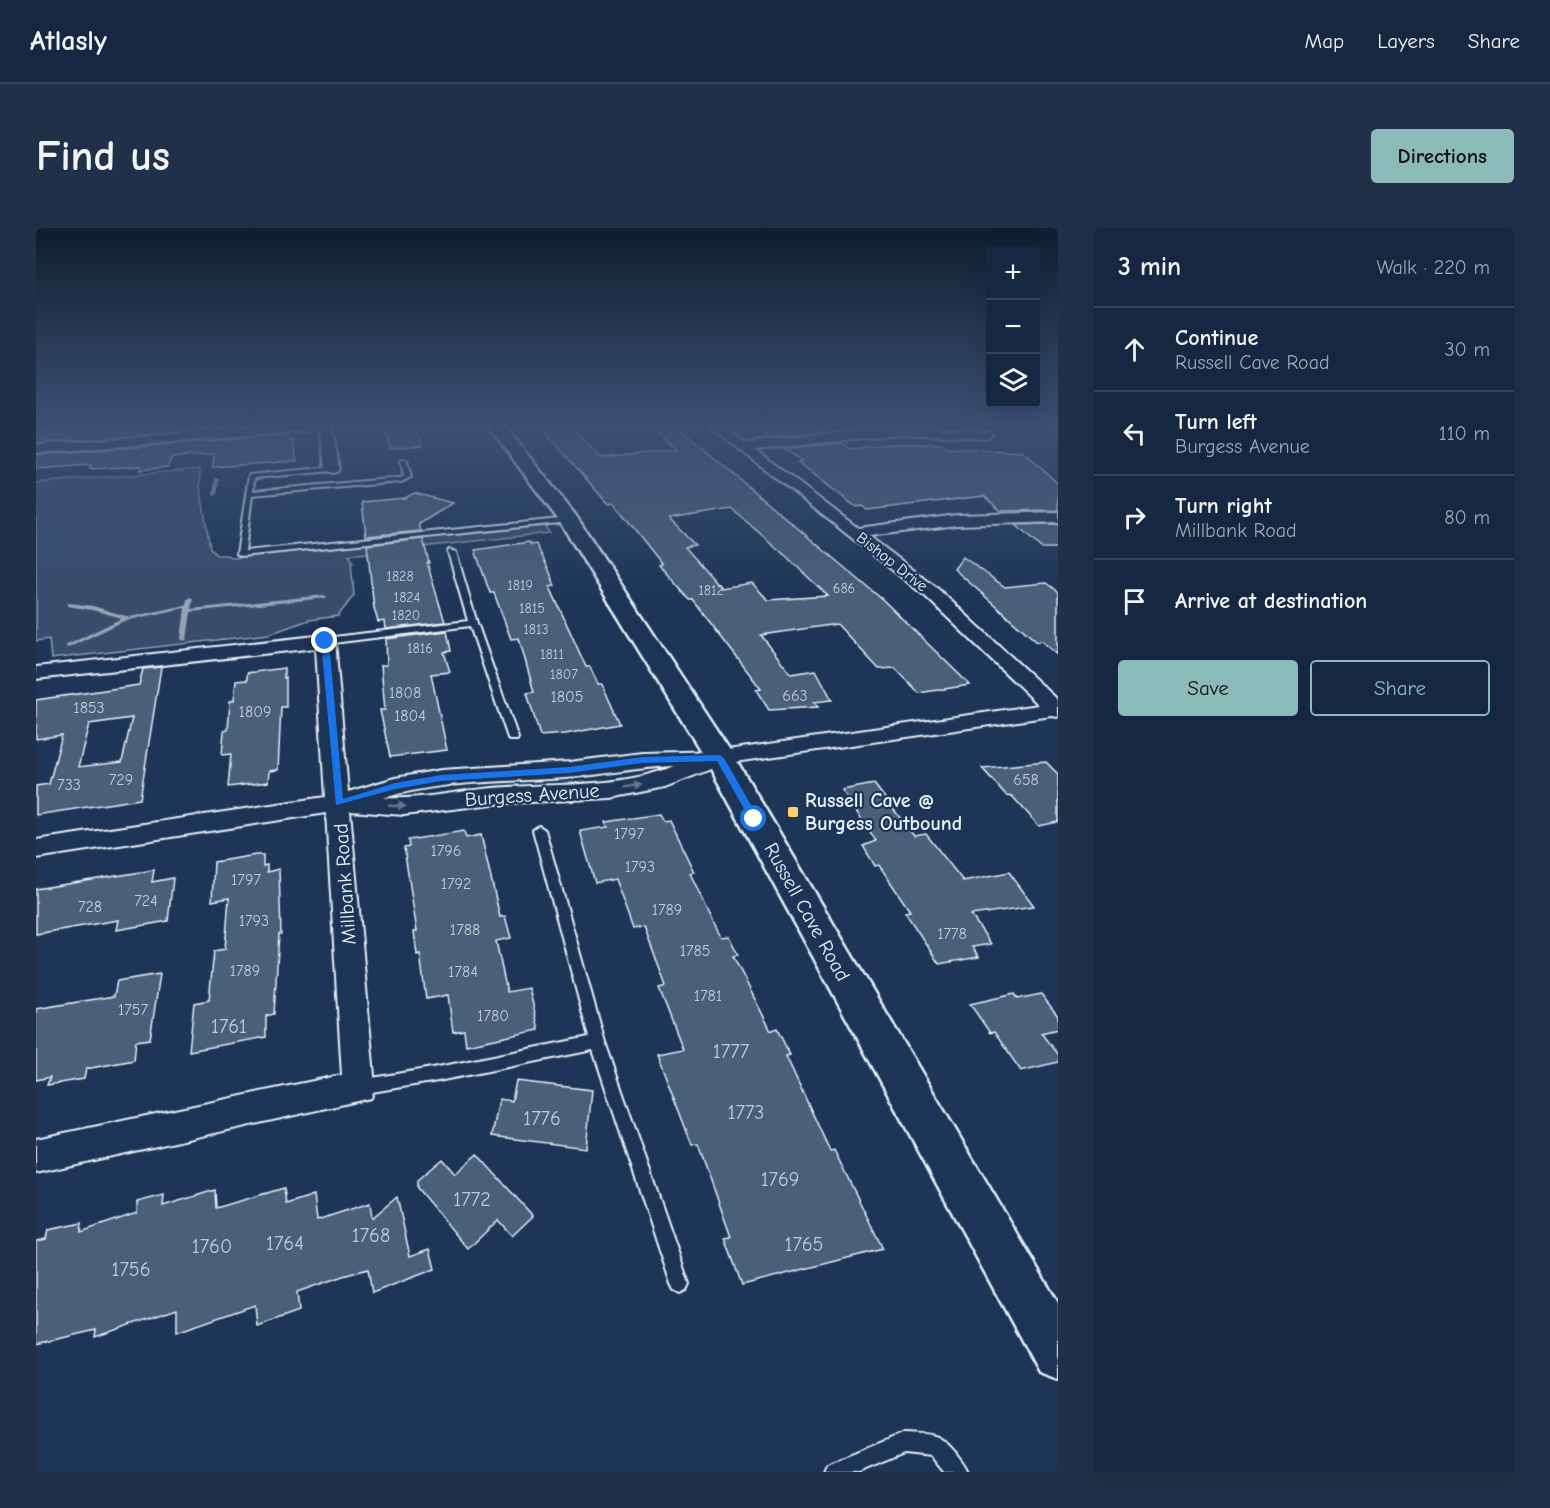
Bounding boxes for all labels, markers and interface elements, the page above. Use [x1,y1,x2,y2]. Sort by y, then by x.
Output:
text: Atlasly [30,25,107,57]
text: Map [1305,29,1344,53]
text: Layers [1377,29,1435,53]
text: Share [1468,29,1520,53]
button: Directions [1371,129,1514,183]
text: Find us [36,132,170,181]
map controls [986,246,1040,408]
button: + [986,246,1040,300]
text: 3 min [1118,252,1181,282]
text: Walk · 220 m [1376,256,1490,279]
button: − [986,300,1040,354]
text: Continue [1175,325,1258,351]
icon: ahead [1118,333,1151,366]
text: 30 m [1444,338,1490,361]
text: Russell Cave Road [1175,351,1330,374]
button: layers [986,354,1040,408]
text: Turn left [1175,409,1257,435]
icon: left [1118,417,1151,450]
text: 110 m [1439,422,1490,445]
text: Burgess Avenue [1175,435,1310,458]
text: Turn right [1175,493,1272,519]
icon: right [1118,501,1151,534]
text: 80 m [1444,506,1490,529]
text: Millbank Road [1175,519,1297,542]
street label: Bishop Drive [853,529,931,595]
house number: 1828 [386,568,414,585]
house number: 1819 [507,577,533,594]
house number: 686 [833,580,855,597]
house number: 1812 [698,582,724,599]
icon: arrive [1118,585,1151,618]
text: Arrive at destination [1175,588,1367,614]
house number: 1824 [394,589,421,606]
house number: 1815 [519,600,545,617]
house number: 1820 [392,607,420,624]
house number: 1813 [523,621,549,638]
route end [311,627,337,653]
house number: 1816 [407,640,433,657]
house number: 1811 [540,646,564,663]
button: Save [1118,660,1298,716]
button: Share [1310,660,1490,716]
house number: 1807 [550,666,578,683]
house number: 1808 [389,684,421,702]
house number: 663 [782,687,808,705]
house number: 1805 [551,688,584,706]
house number: 1853 [73,699,105,717]
house number: 1809 [239,703,271,721]
house number: 1804 [394,707,426,725]
house number: 729 [109,771,133,789]
house number: 658 [1013,771,1039,789]
house number: 733 [57,776,81,794]
street label: Burgess Avenue [464,779,600,811]
one-way arrow [624,781,643,790]
place label: Russell Cave @ Burgess Outbound [805,789,962,835]
one-way arrow [388,802,407,811]
route start [740,805,766,831]
marker: Russell Cave @ Burgess Outbound [786,805,800,819]
street label: Millbank Road [329,823,361,945]
house number: 1797 [614,825,644,843]
street label: Russell Cave Road [759,839,855,985]
house number: 1796 [430,842,462,860]
house number: 1793 [625,858,655,876]
house number: 1797 [231,871,261,889]
house number: 1792 [441,875,471,893]
house number: 724 [134,892,158,910]
house number: 728 [78,898,102,916]
house number: 1789 [652,901,682,919]
house number: 1793 [239,912,269,930]
house number: 1788 [450,921,480,939]
house number: 1778 [937,925,967,943]
house number: 1785 [680,942,710,960]
house number: 1789 [230,962,260,980]
house number: 1784 [448,963,478,981]
house number: 1781 [694,987,722,1005]
house number: 1757 [118,1001,148,1019]
house number: 1780 [477,1007,509,1025]
house number: 1761 [211,1015,247,1038]
house number: 1777 [713,1040,750,1063]
house number: 1773 [728,1101,764,1124]
house number: 1776 [523,1107,561,1130]
house number: 1769 [761,1168,799,1191]
house number: 1772 [453,1188,491,1211]
house number: 1768 [352,1224,390,1247]
house number: 1764 [266,1232,304,1255]
house number: 1765 [785,1233,823,1256]
house number: 1760 [192,1235,232,1258]
house number: 1756 [111,1258,151,1281]

